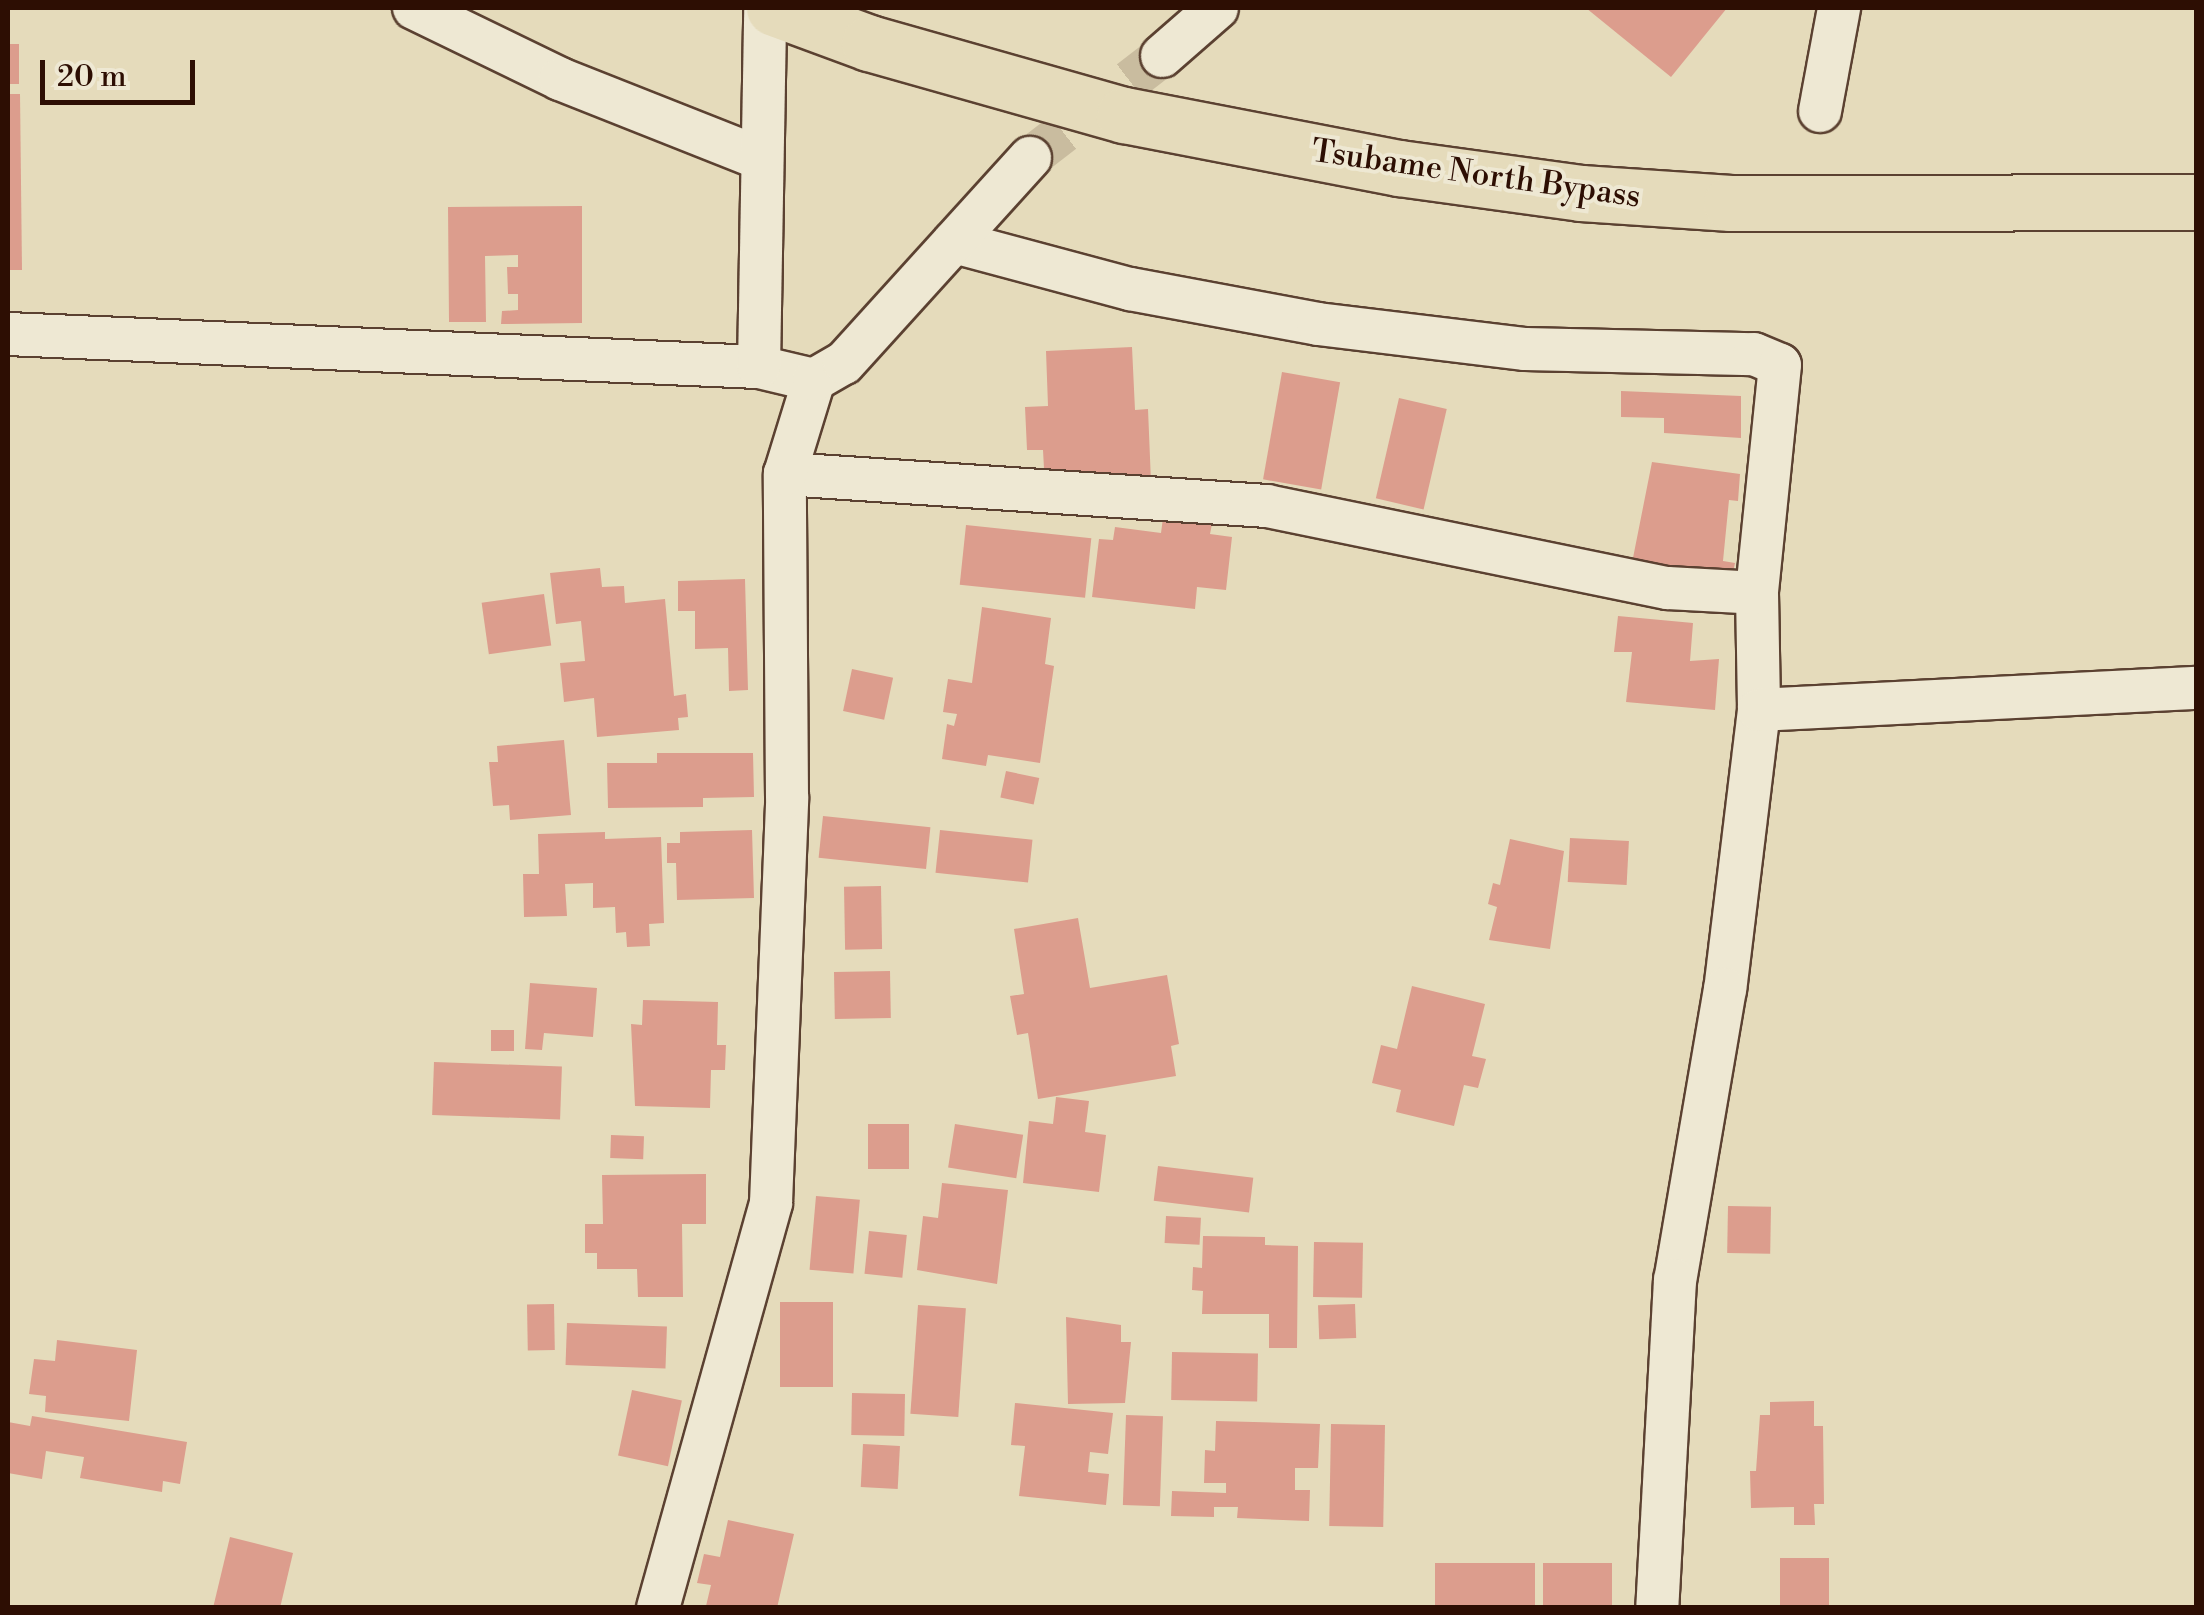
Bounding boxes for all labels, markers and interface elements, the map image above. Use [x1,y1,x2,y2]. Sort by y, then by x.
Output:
scale bar [45,40,200,102]
text: 20 m [57,58,126,96]
street label: Tsubame North Bypass [1309,132,1643,216]

